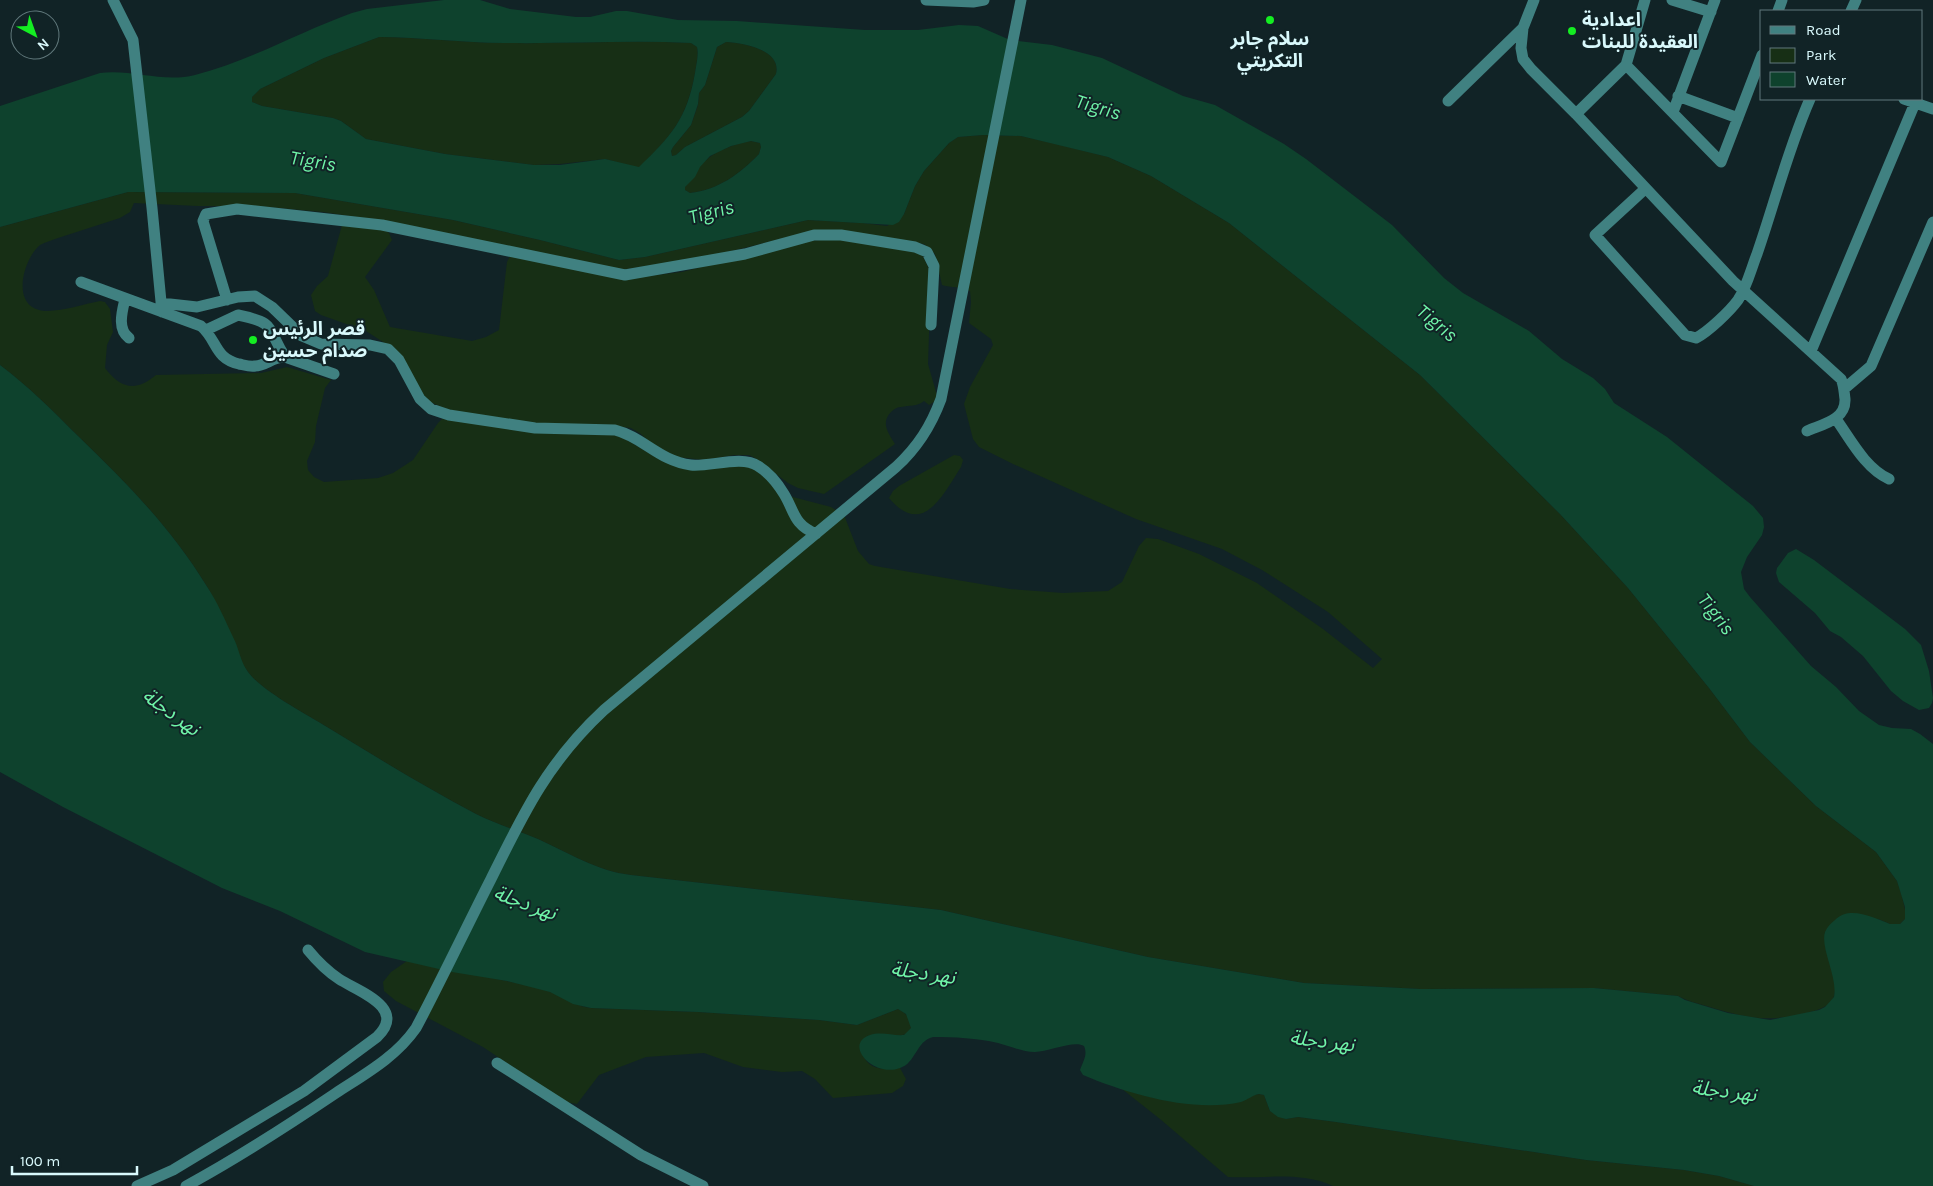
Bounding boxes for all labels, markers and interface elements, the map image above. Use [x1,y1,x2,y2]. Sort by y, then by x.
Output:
place label: اعدادية العقيدة للبنات [1582,9,1698,53]
north arrow [10,10,60,60]
legend [1760,10,1923,100]
marker: سلام جابر التكريتي [1264,14,1276,26]
text: Road [1806,21,1841,39]
marker: اعدادية العقيدة للبنات [1566,25,1578,37]
place label: سلام جابر التكريتي [1230,28,1309,75]
text: N [34,35,53,54]
text: Park [1806,46,1836,64]
text: Water [1806,71,1847,89]
water label: Tigris [1073,89,1123,125]
water label: Tigris [288,146,338,176]
water label: Tigris [686,195,736,229]
water label: Tigris [1412,299,1462,347]
place label: قصر الرئيس صدام حسين [263,318,367,365]
marker: قصر الرئيس صدام حسين [247,334,259,346]
water label: Tigris [1693,589,1739,639]
water label: نهر دجلة [138,684,205,741]
water label: نهر دجلة [491,881,561,925]
water label: نهر دجلة [889,957,958,989]
water label: نهر دجلة [1288,1026,1357,1057]
water label: نهر دجلة [1690,1076,1759,1107]
scale bar [12,1144,138,1176]
text: 100 m [20,1152,60,1170]

